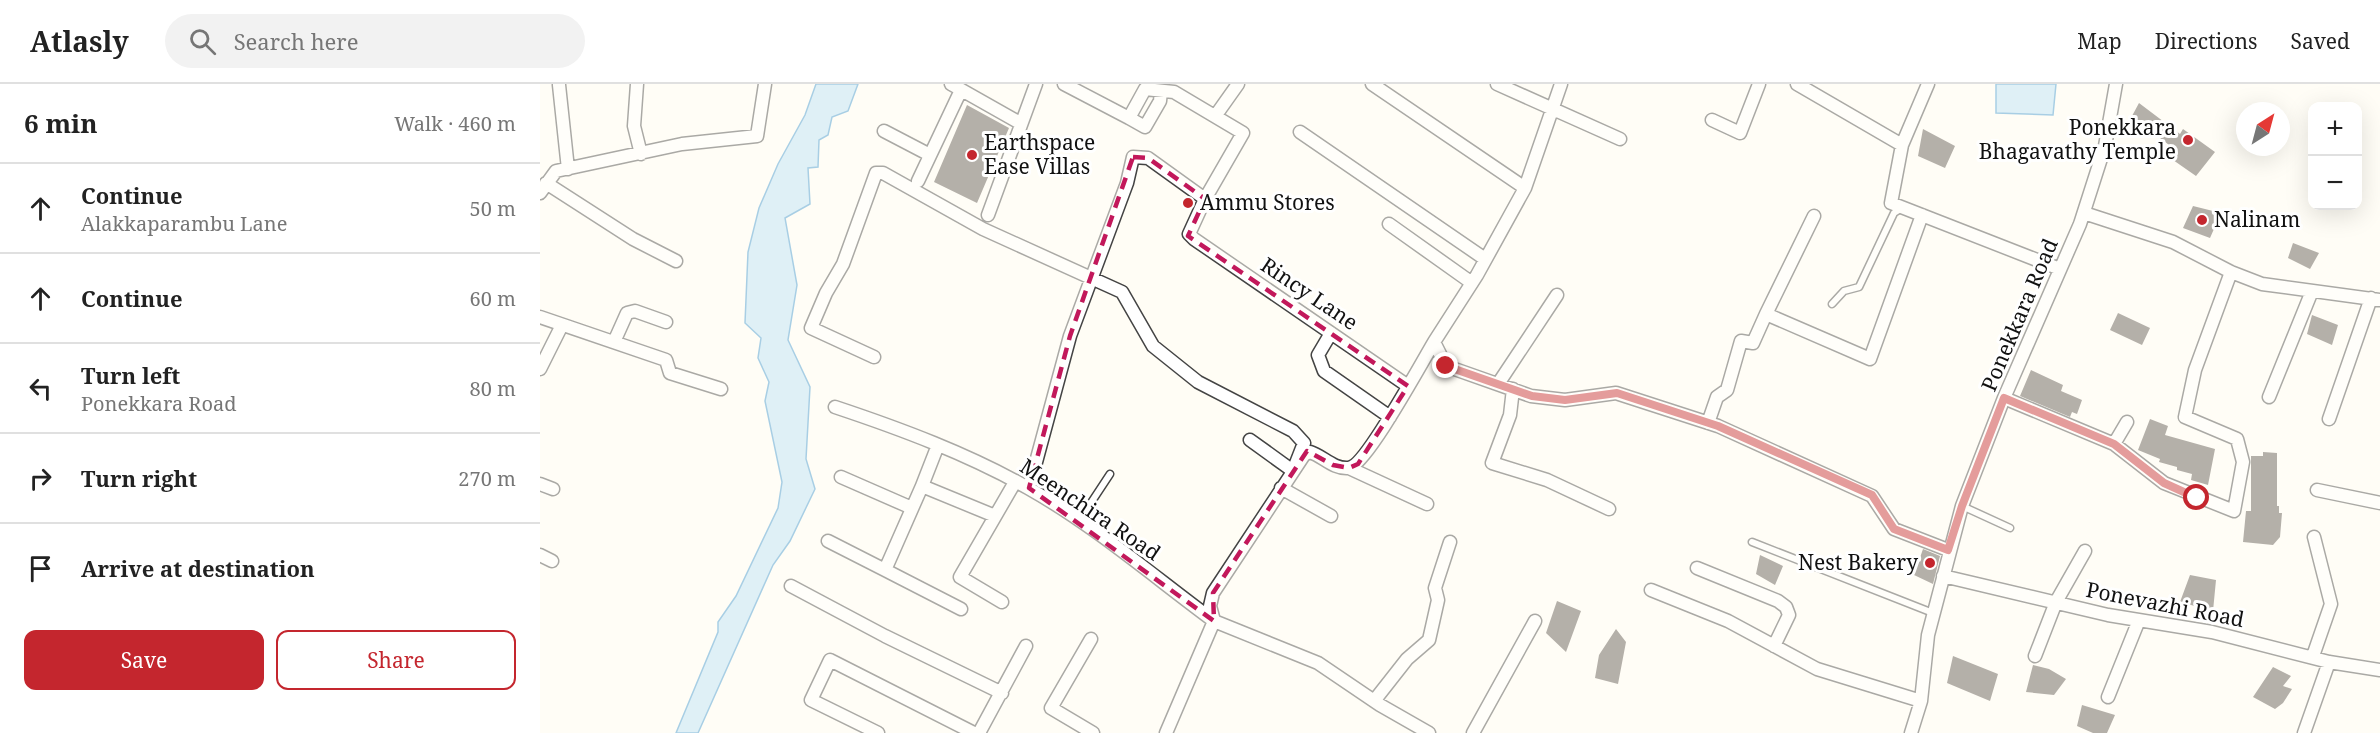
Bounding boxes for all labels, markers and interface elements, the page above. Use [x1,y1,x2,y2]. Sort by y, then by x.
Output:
search box [165,14,585,68]
text: Atlasly [30,22,129,60]
icon: search [186,25,219,58]
text: Search here [234,26,359,56]
text: Map [2077,27,2122,55]
text: Directions [2155,27,2257,55]
text: Saved [2290,27,2350,55]
north arrow [2236,102,2290,156]
map controls [2308,102,2362,210]
button: + [2308,102,2362,156]
text: 6 min [24,105,98,141]
text: Walk · 460 m [394,110,516,137]
place label: Ponekkara Bhagavathy Temple [1979,113,2176,165]
place label: Earthspace Ease Villas [984,128,1095,180]
marker: Ponekkara Bhagavathy Temple [2181,133,2195,147]
marker: Earthspace Ease Villas [965,148,979,162]
button: − [2308,156,2362,210]
text: Continue [81,180,183,210]
place label: Ammu Stores [1200,188,1335,216]
icon: ahead [24,192,57,225]
text: 50 m [470,195,516,222]
marker: Ammu Stores [1181,196,1195,210]
place label: Nalinam [2214,205,2300,233]
text: Alakkaparambu Lane [81,210,287,237]
marker: Nalinam [2195,213,2209,227]
street label: Ponekkara Road [1974,234,2064,395]
street label: Rincy Lane [1256,250,1364,336]
icon: ahead [24,282,57,315]
text: Continue [81,283,183,313]
text: 60 m [470,285,516,312]
route end [1432,352,1458,378]
text: Turn left [81,360,180,390]
icon: left [24,372,57,405]
text: 80 m [470,375,516,402]
text: Ponekkara Road [81,390,237,417]
street label: Meenchira Road [1015,452,1166,567]
icon: right [24,462,57,495]
text: Turn right [81,463,197,493]
text: 270 m [458,465,516,492]
route start [2183,484,2209,510]
place label: Nest Bakery [1798,548,1918,576]
icon: arrive [24,552,57,585]
text: Arrive at destination [81,553,315,583]
marker: Nest Bakery [1923,556,1937,570]
street label: Ponevazhi Road [2084,575,2247,633]
button: Save [24,630,264,690]
button: Share [276,630,516,690]

